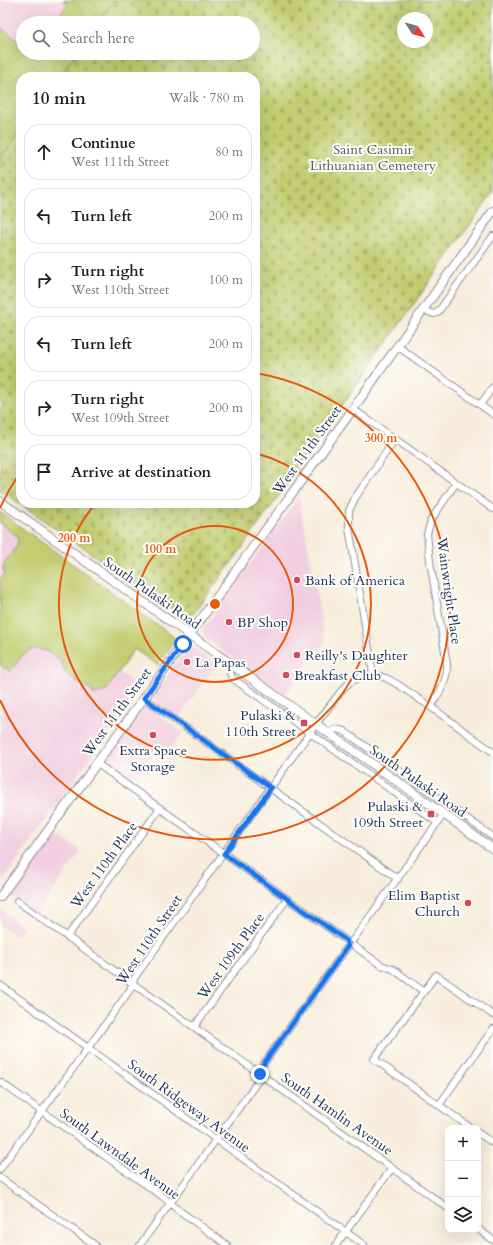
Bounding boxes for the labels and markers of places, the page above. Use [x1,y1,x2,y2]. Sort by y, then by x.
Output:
place label: Bank of America [305,571,405,590]
marker: Bank of America [292,575,302,585]
centre of rings [208,597,222,611]
place label: BP Shop [237,613,288,632]
marker: BP Shop [224,617,234,627]
place label: Reilly's Daughter [305,646,409,665]
marker: Reilly's Daughter [292,650,302,660]
place label: La Papas [195,653,246,672]
marker: La Papas [182,657,192,667]
place label: Breakfast Club [294,666,381,685]
marker: Breakfast Club [281,670,291,680]
place label: Pulaski & 110th Street [225,706,297,741]
marker: Pulaski & 110th Street [299,718,309,728]
marker: Extra Space Storage [148,730,158,740]
place label: Extra Space Storage [119,741,187,776]
place label: Pulaski & 109th Street [352,797,424,832]
marker: Pulaski & 109th Street [426,809,436,819]
place label: Elim Baptist Church [388,886,461,921]
marker: Elim Baptist Church [463,898,473,908]

